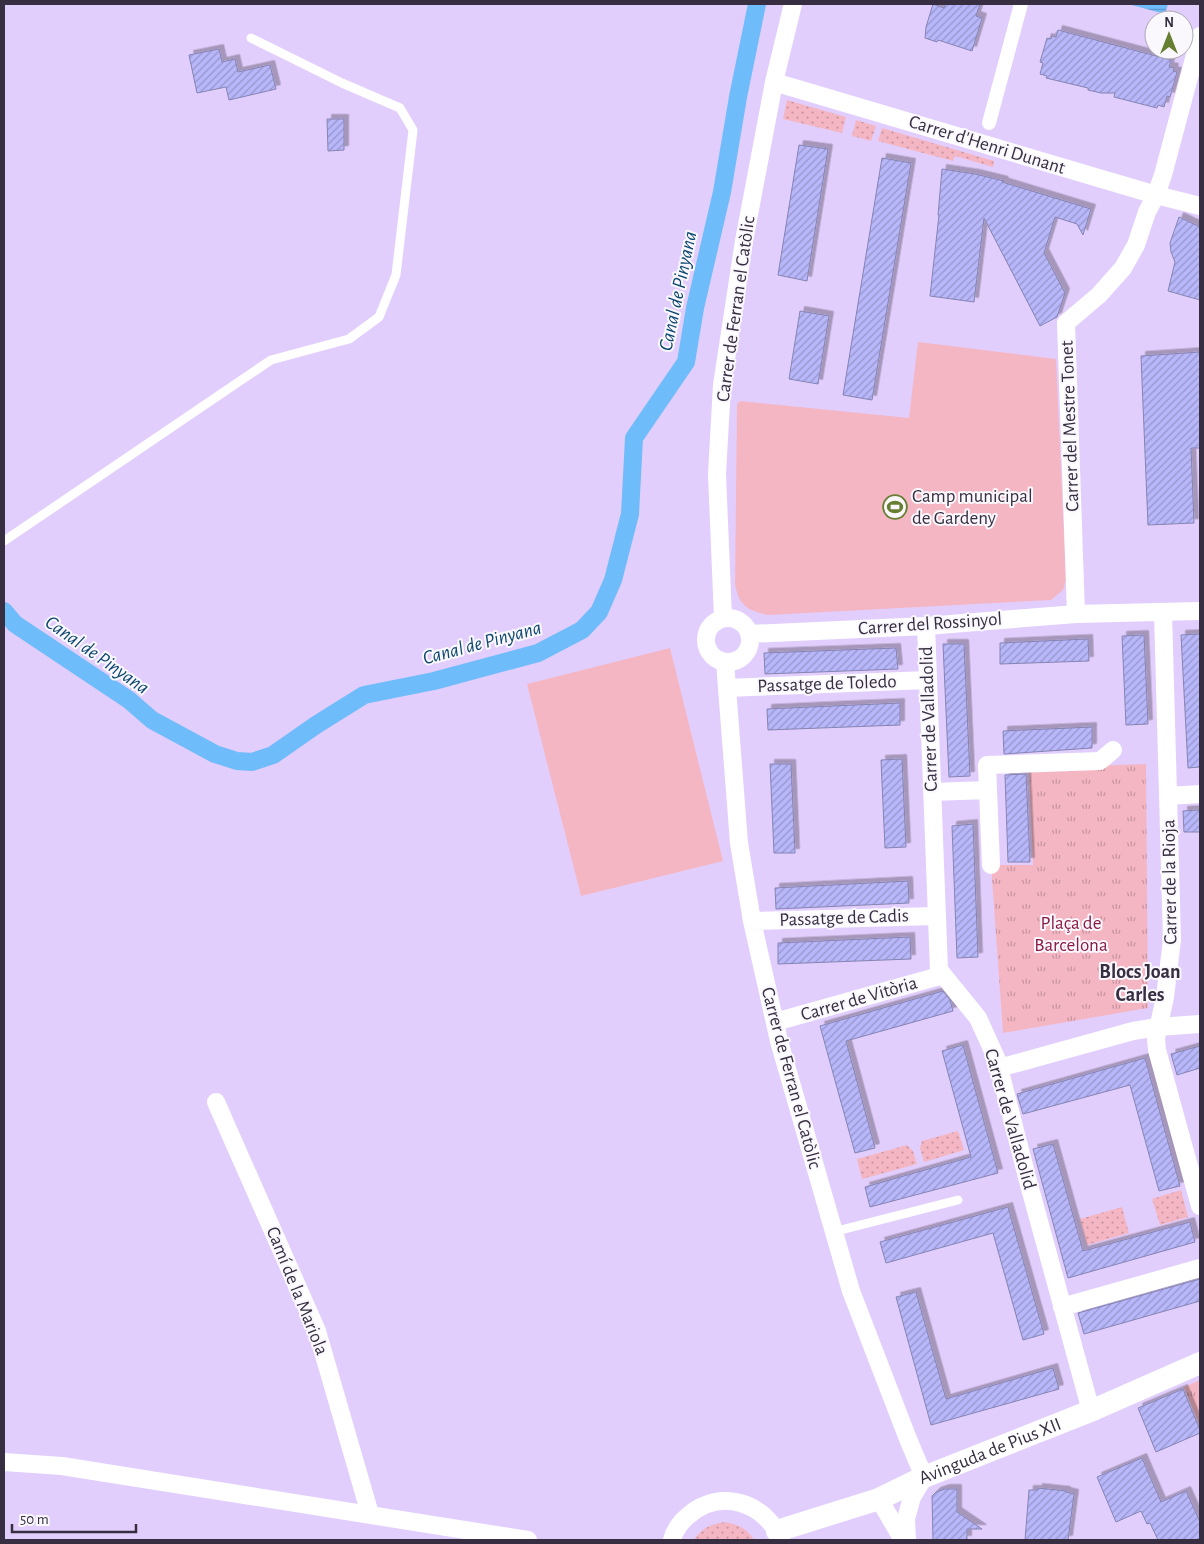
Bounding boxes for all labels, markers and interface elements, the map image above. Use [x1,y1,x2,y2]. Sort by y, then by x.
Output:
north arrow [1144,10,1194,60]
text: N [1164,16,1174,30]
street label: Carrer d'Henri Dunant [906,112,1068,178]
street label: Carrer de Ferran el Catòlic [714,215,758,403]
water label: Canal de Pinyana [656,229,700,353]
street label: Carrer del Mestre Tonet [1058,340,1082,512]
place label: Camp municipal de Gardeny [912,487,1033,528]
sports icon: Camp municipal de Gardeny [882,494,908,520]
street label: Carrer del Rossinyol [857,609,1003,639]
water label: Canal de Pinyana [41,612,153,698]
water label: Canal de Pinyana [421,618,543,668]
street label: Carrer de Valladolid [917,646,941,792]
street label: Passatge de Toledo [757,672,897,696]
street label: Carrer de la Rioja [1159,819,1181,945]
street label: Passatge de Cadis [779,906,909,930]
park label: Plaça de Barcelona [1034,914,1108,955]
district label: Blocs Joan Carles [1099,962,1181,1005]
street label: Carrer de Vitòria [799,973,920,1025]
street label: Carrer de Ferran el Catòlic [758,985,824,1171]
street label: Carrer de Valladolid [981,1046,1039,1192]
street label: Camí de la Mariola [263,1224,331,1358]
street label: Avinguda de Pius XII [916,1414,1064,1488]
scale bar [12,1502,136,1534]
text: 50 m [20,1512,49,1527]

